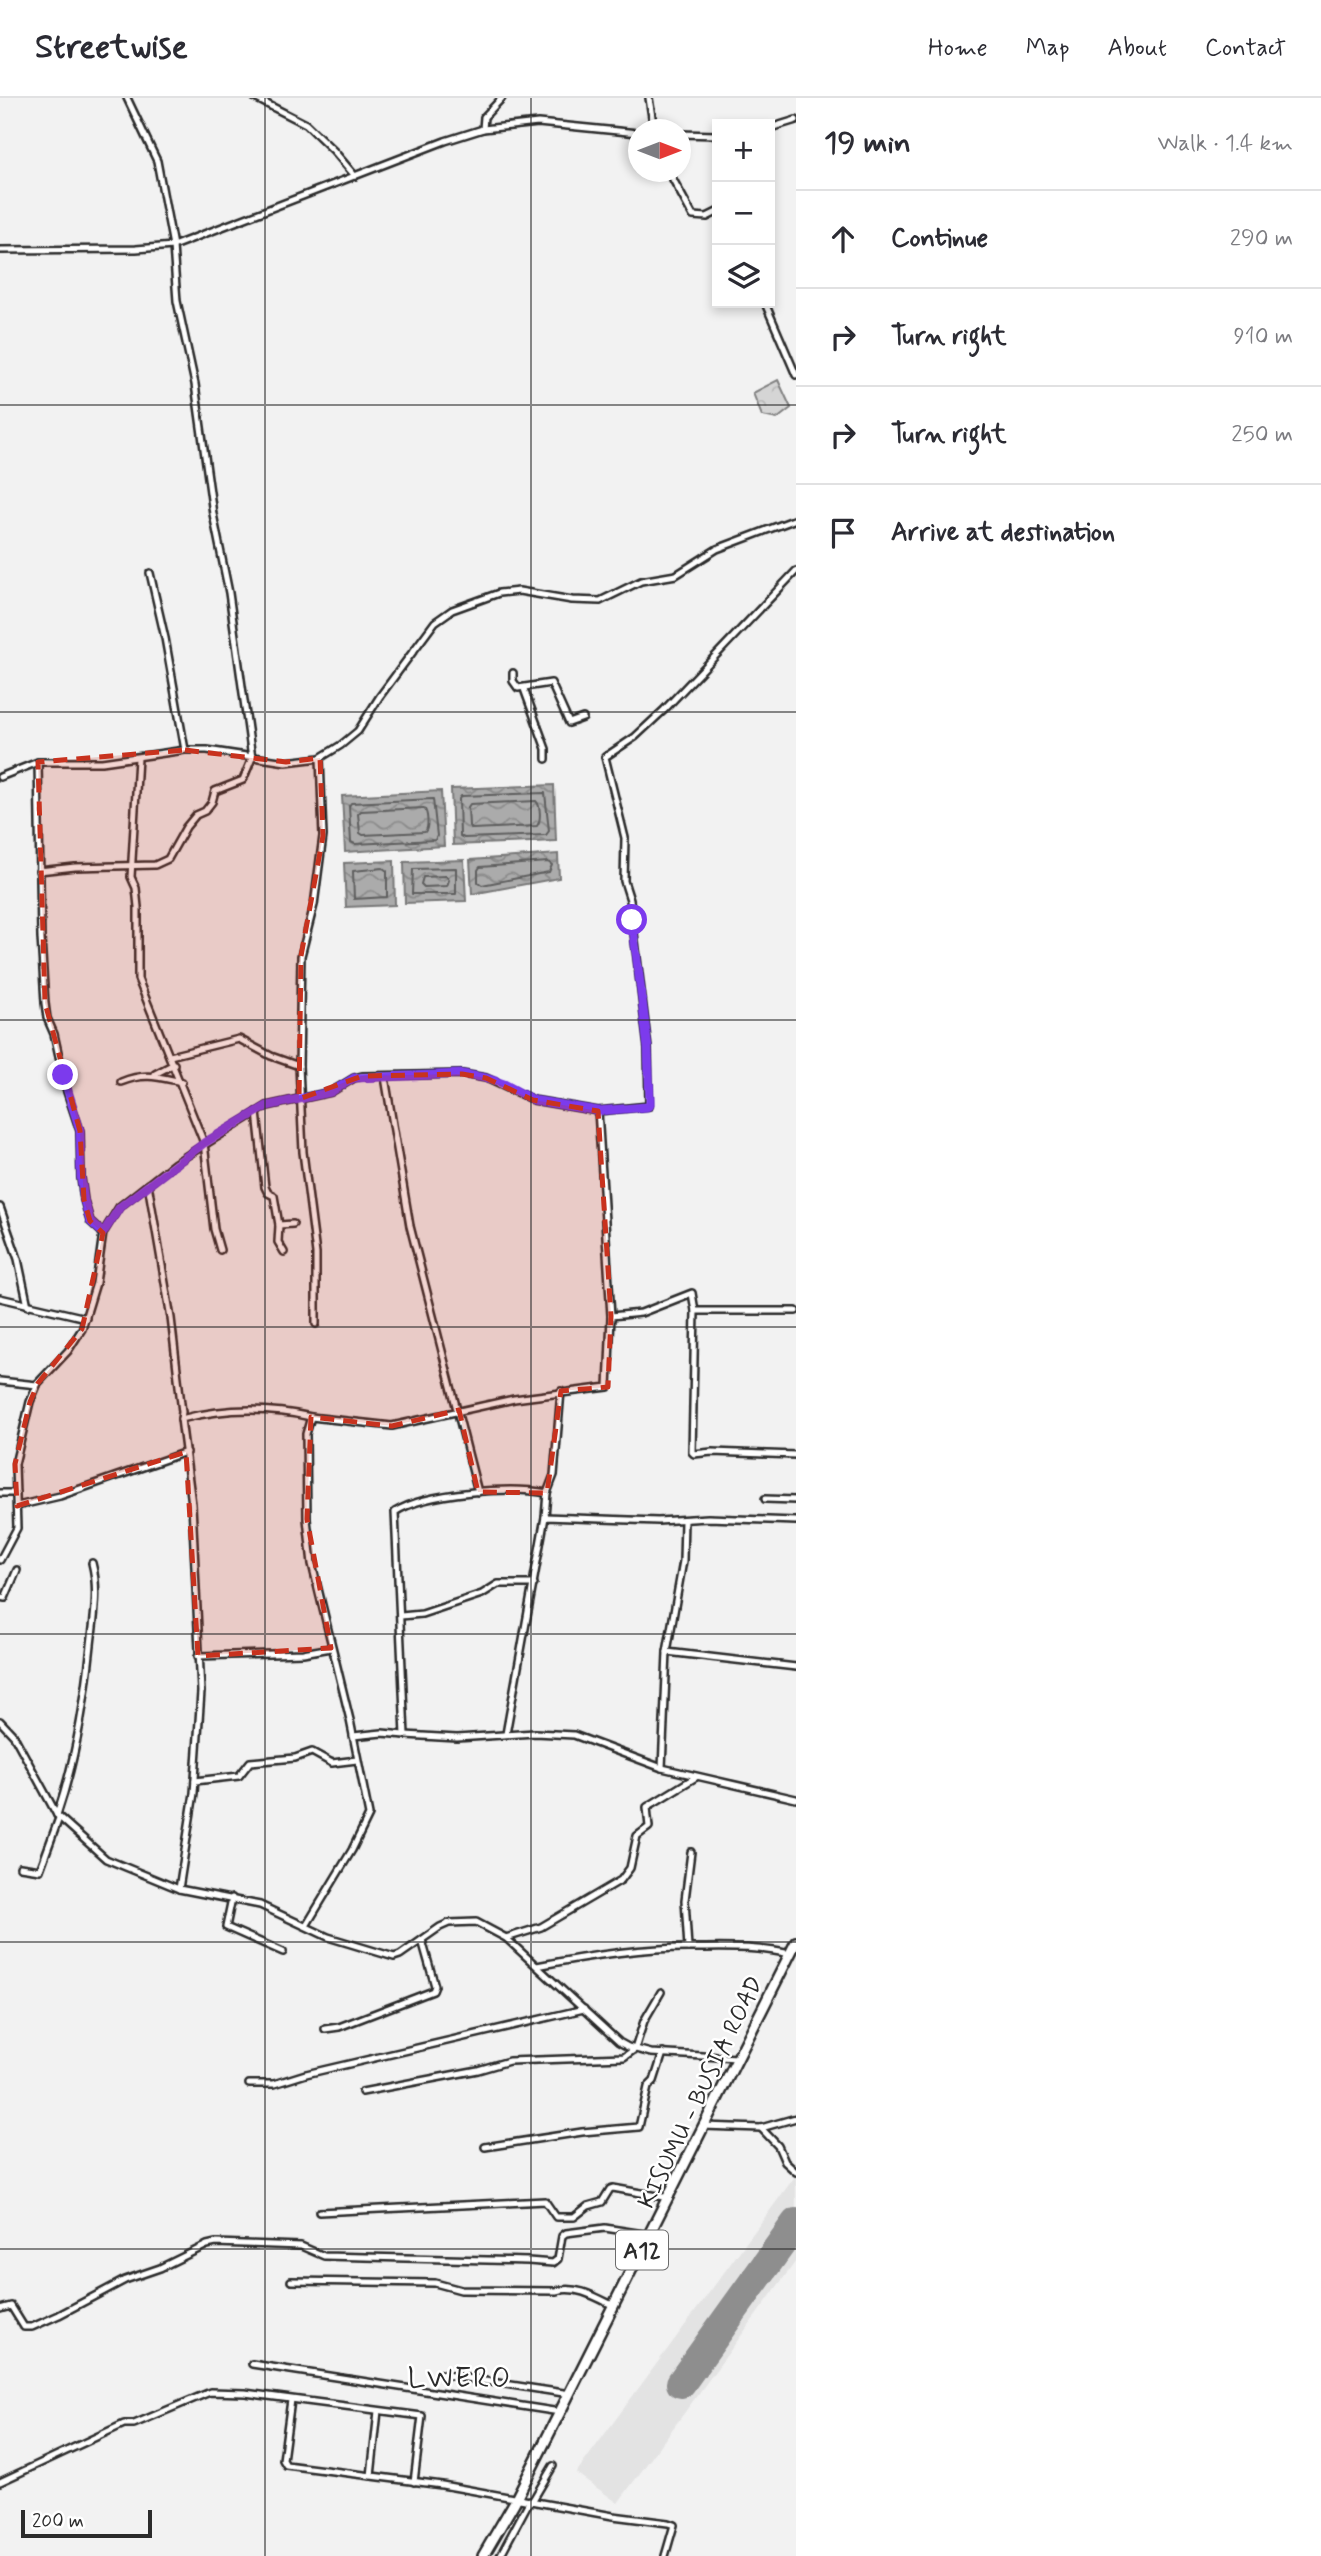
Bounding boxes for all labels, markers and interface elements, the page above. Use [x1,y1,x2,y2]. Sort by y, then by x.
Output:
text: Streetwise [35,26,188,70]
text: Home [928,33,988,64]
text: Map [1026,33,1070,64]
text: About [1108,33,1167,64]
text: Contact [1205,33,1286,64]
north arrow [628,119,691,182]
map controls [712,119,775,308]
button: + [712,119,775,182]
text: 19 min [824,124,911,163]
text: Walk · 1.4 km [1157,129,1293,159]
button: − [712,182,775,245]
icon: ahead [824,220,862,258]
text: Continue [891,222,988,256]
text: 290 m [1230,224,1293,254]
button: layers [712,245,775,308]
icon: right [824,318,862,356]
text: Turn right [891,320,1007,354]
text: 910 m [1233,322,1293,352]
icon: right [824,416,862,454]
text: Turn right [891,418,1007,452]
text: 250 m [1231,420,1293,450]
icon: arrive [824,514,862,552]
text: Arrive at destination [891,516,1115,550]
route start [616,904,647,935]
route end [47,1059,78,1090]
street label: KISUMU - BUSIA ROAD [632,1971,771,2214]
road number: A12 [616,2230,668,2270]
district label: LWERO [408,2361,512,2398]
scale bar [21,2507,152,2539]
text: 200 m [32,2509,84,2534]

